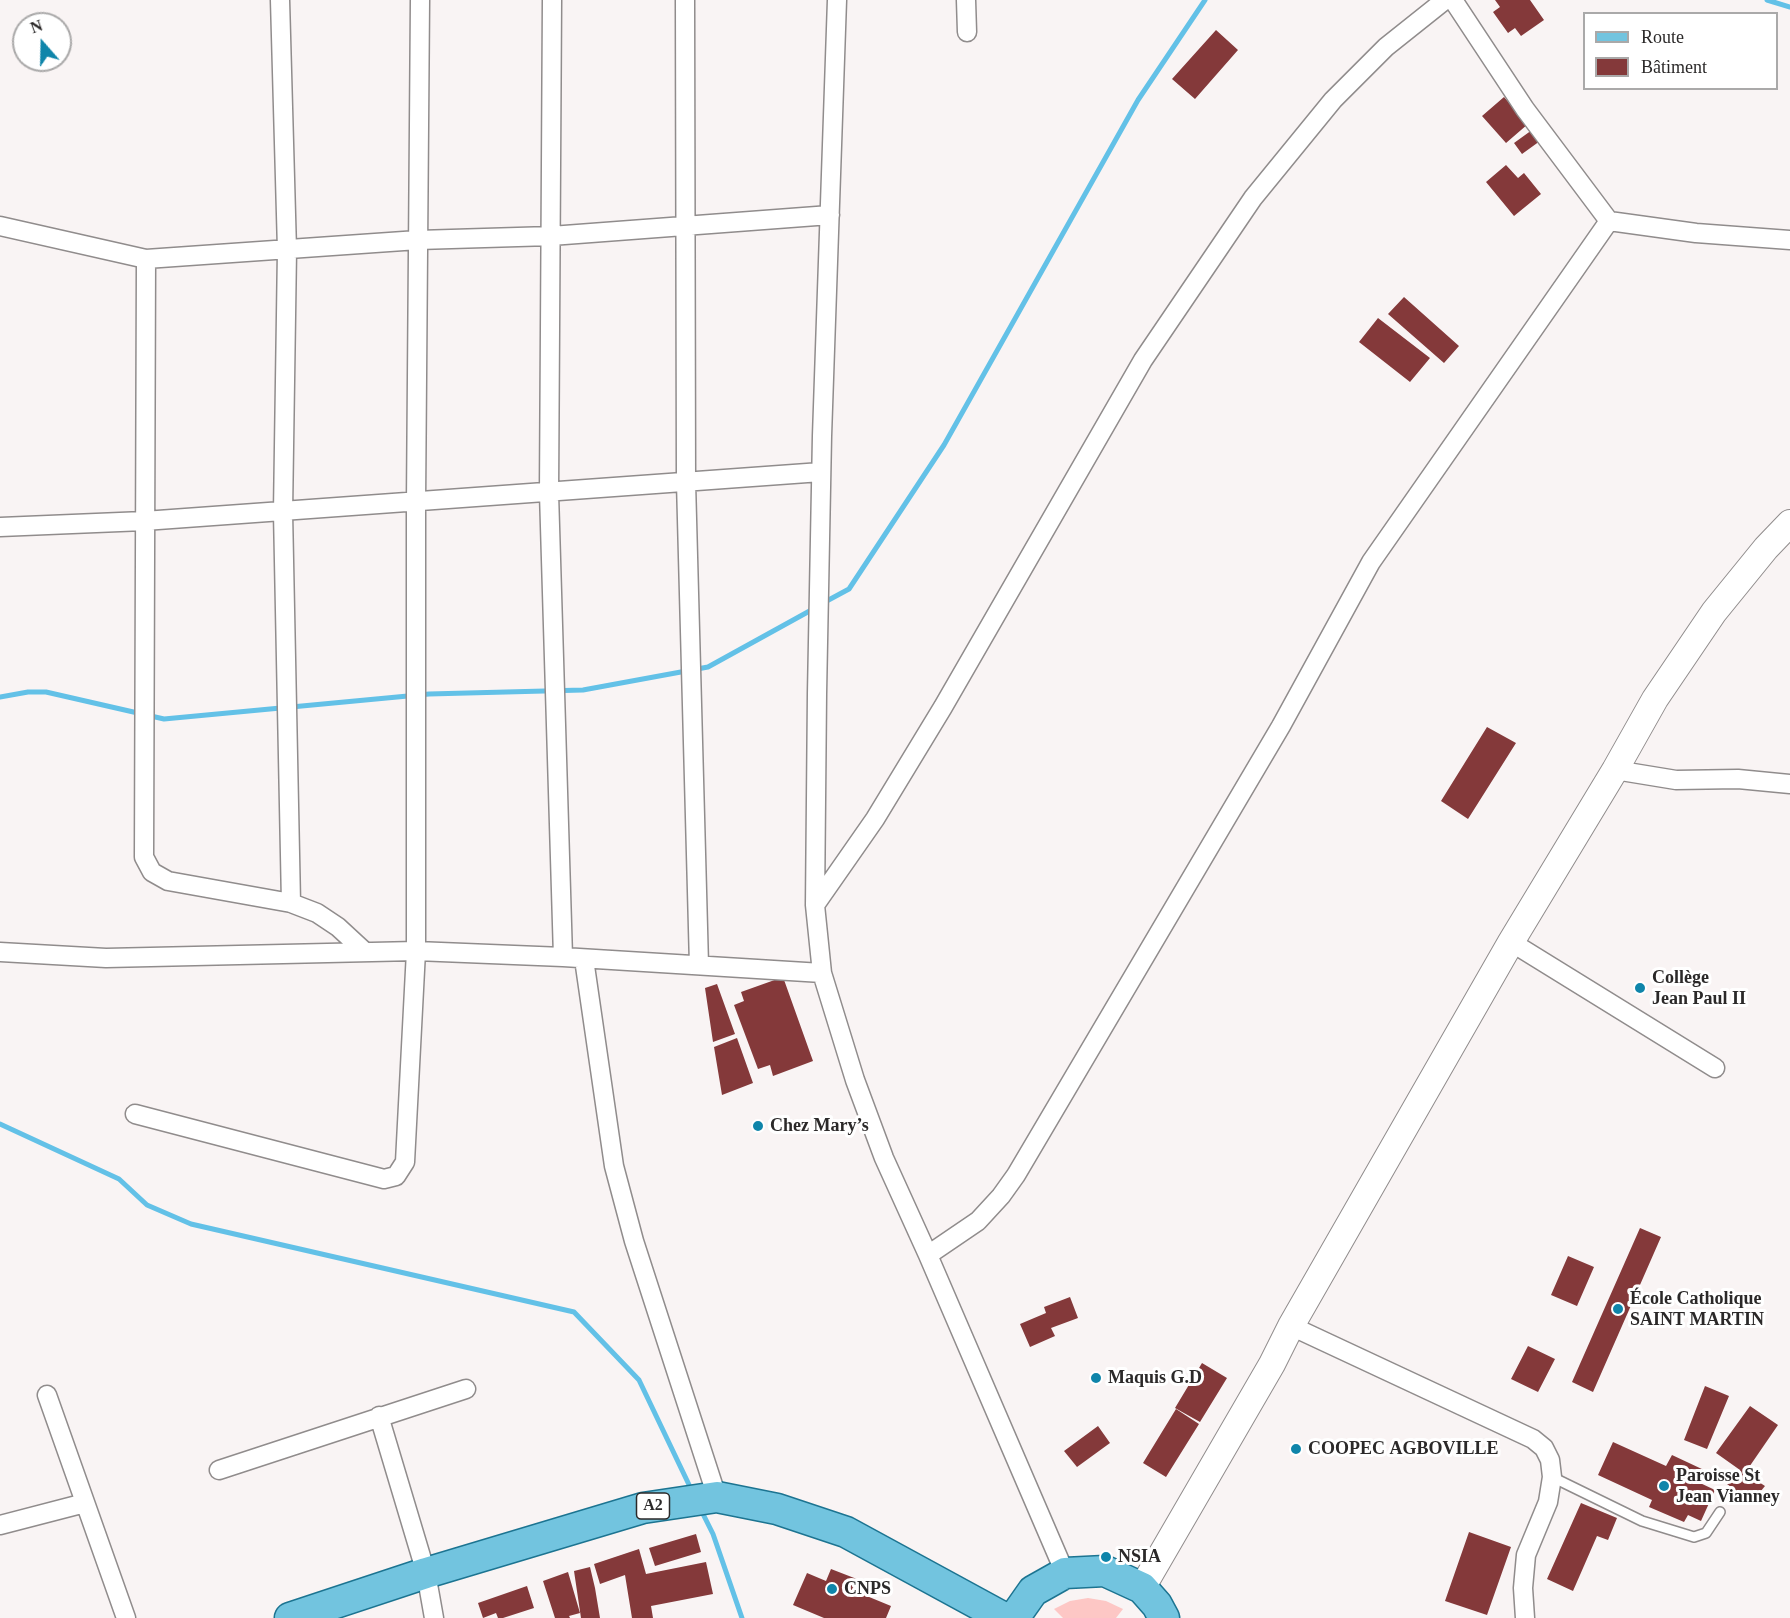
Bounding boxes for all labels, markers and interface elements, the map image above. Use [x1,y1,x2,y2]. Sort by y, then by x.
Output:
north arrow [12,12,72,72]
legend [1583,12,1778,90]
text: N [28,17,45,36]
text: Route [1641,27,1684,47]
text: Bâtiment [1641,57,1707,77]
place label: Collège Jean Paul II [1652,967,1746,1010]
marker: Collège Jean Paul II [1633,981,1647,995]
place label: Chez Mary’s [770,1115,869,1137]
marker: Chez Mary’s [751,1119,765,1133]
place label: École Catholique SAINT MARTIN [1630,1288,1764,1330]
marker: École Catholique SAINT MARTIN [1611,1302,1625,1316]
place label: Maquis G.D [1108,1367,1202,1389]
marker: Maquis G.D [1089,1371,1103,1385]
place label: COOPEC AGBOVILLE [1308,1438,1499,1460]
marker: COOPEC AGBOVILLE [1289,1442,1303,1456]
place label: Paroisse St Jean Vianney [1676,1465,1780,1508]
marker: Paroisse St Jean Vianney [1657,1479,1671,1493]
road number: A2 [636,1493,670,1519]
place label: NSIA [1118,1546,1161,1568]
marker: NSIA [1099,1550,1113,1564]
place label: CNPS [844,1578,891,1600]
marker: CNPS [825,1582,839,1596]

